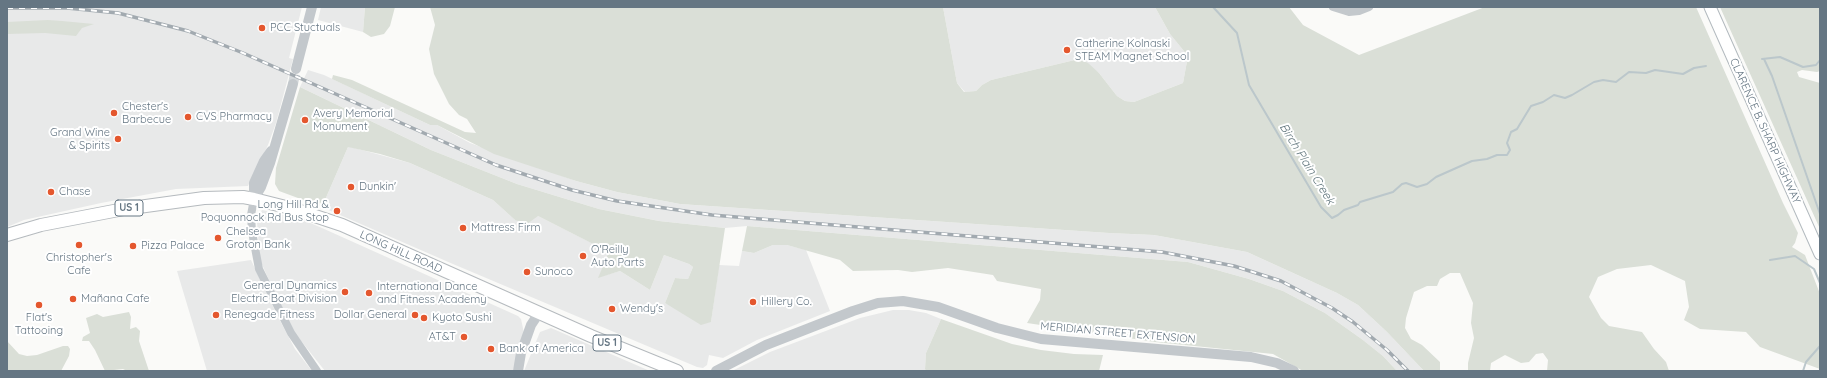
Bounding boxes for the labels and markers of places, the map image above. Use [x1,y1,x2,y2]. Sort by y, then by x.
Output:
place label: PCC Stuctuals [270,21,340,35]
marker: PCC Stuctuals [257,23,267,33]
place label: Catherine Kolnaski STEAM Magnet School [1075,37,1189,63]
marker: Catherine Kolnaski STEAM Magnet School [1062,45,1072,55]
place label: Chester's Barbecue [122,100,171,126]
place label: Avery Memorial Monument [313,107,393,133]
marker: Chester's Barbecue [109,108,119,118]
place label: CVS Pharmacy [196,110,272,124]
marker: CVS Pharmacy [183,112,193,122]
marker: Avery Memorial Monument [300,115,310,125]
place label: Grand Wine & Spirits [50,126,110,152]
marker: Grand Wine & Spirits [113,134,123,144]
place label: Dunkin' [359,180,396,194]
marker: Dunkin' [346,182,356,192]
place label: Chase [59,185,90,199]
marker: Chase [46,187,56,197]
place label: Long Hill Rd & Poquonnock Rd Bus Stop [201,198,329,224]
marker: Long Hill Rd & Poquonnock Rd Bus Stop [332,206,342,216]
place label: Mattress Firm [471,221,541,235]
marker: Mattress Firm [458,223,468,233]
place label: Chelsea Groton Bank [226,225,290,251]
marker: Chelsea Groton Bank [213,233,223,243]
place label: Pizza Palace [141,239,204,253]
marker: Christopher's Cafe [74,240,84,250]
marker: Pizza Palace [128,241,138,251]
place label: O'Reilly Auto Parts [591,243,644,269]
place label: Christopher's Cafe [46,251,112,277]
marker: O'Reilly Auto Parts [578,251,588,261]
place label: Sunoco [535,265,573,279]
marker: Sunoco [522,267,532,277]
place label: General Dynamics Electric Boat Division [231,279,337,305]
place label: International Dance and Fitness Academy [377,280,486,306]
marker: General Dynamics Electric Boat Division [340,287,350,297]
marker: International Dance and Fitness Academy [364,288,374,298]
place label: Mañana Cafe [81,292,149,306]
marker: Mañana Cafe [68,294,78,304]
place label: Hillery Co. [761,295,812,309]
marker: Hillery Co. [748,297,758,307]
marker: Flat's Tattooing [34,300,44,310]
place label: Wendy's [620,302,663,316]
marker: Wendy's [607,304,617,314]
place label: Renegade Fitness [224,308,315,322]
place label: Dollar General [334,308,407,322]
marker: Renegade Fitness [211,310,221,320]
marker: Dollar General [410,310,420,320]
place label: Flat's Tattooing [15,311,63,337]
place label: Kyoto Sushi [432,311,492,325]
marker: Kyoto Sushi [419,313,429,323]
place label: AT&T [429,330,456,344]
marker: AT&T [459,332,469,342]
place label: Bank of America [499,342,584,356]
marker: Bank of America [486,344,496,354]

